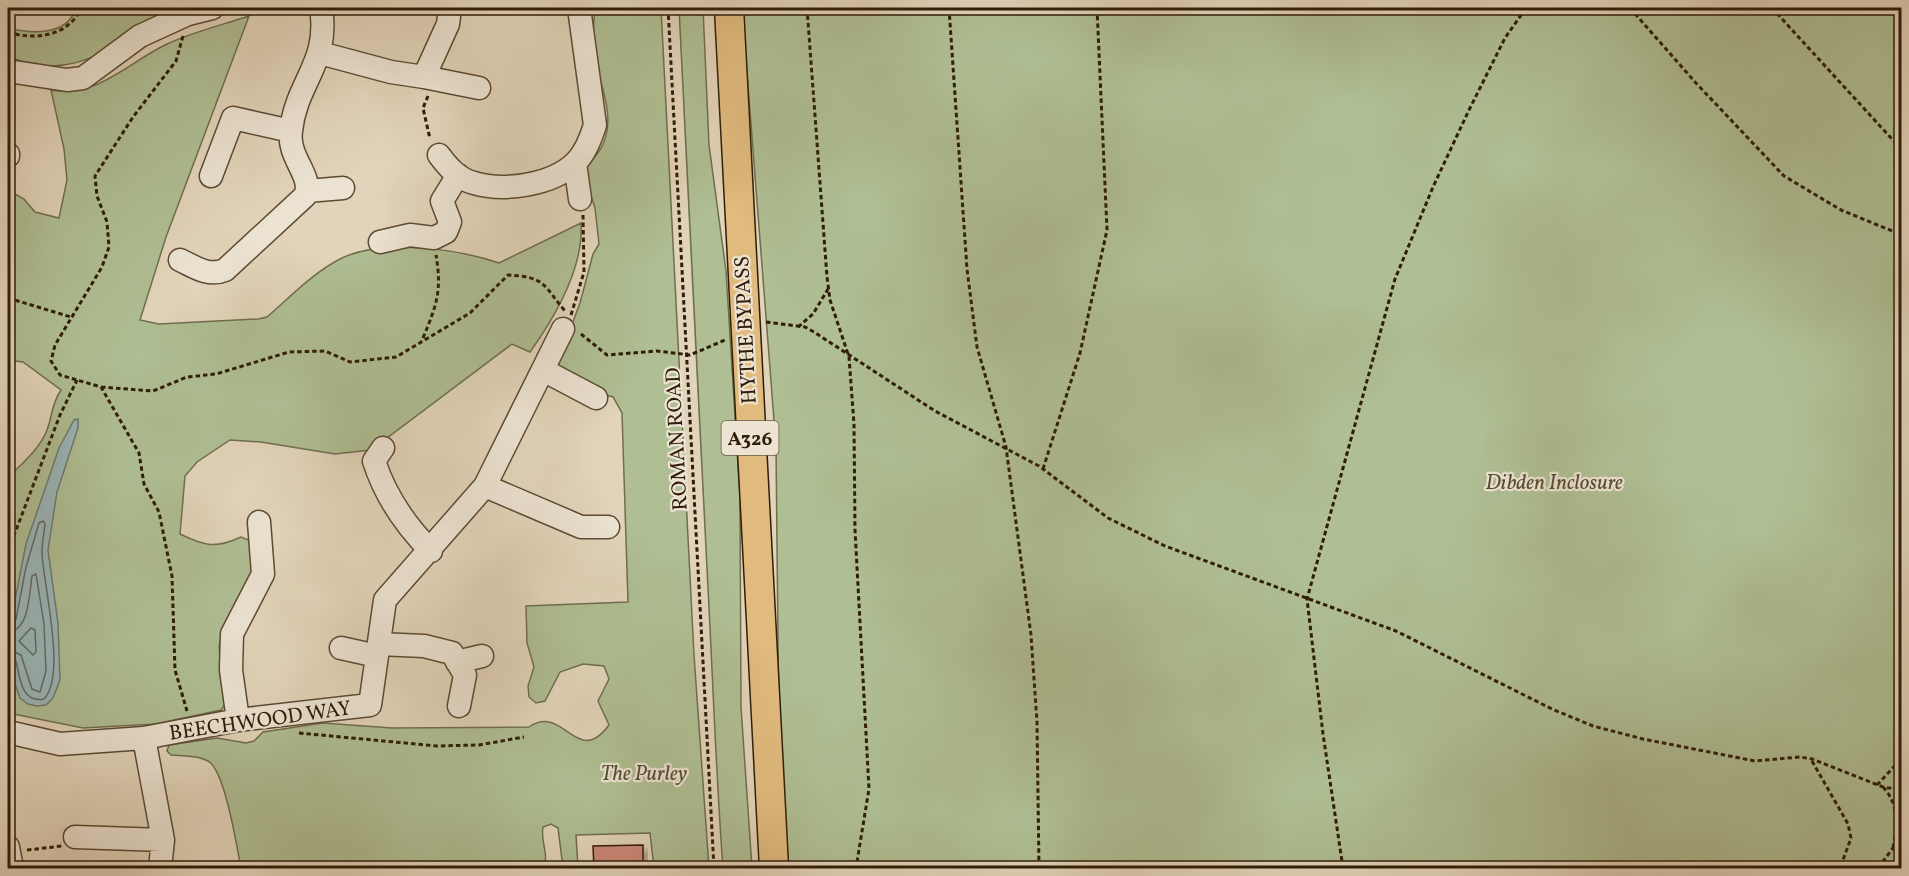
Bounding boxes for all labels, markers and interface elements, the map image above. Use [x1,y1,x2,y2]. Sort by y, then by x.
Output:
street label: HYTHE BYPASS [728,255,765,405]
street label: ROMAN ROAD [659,367,696,511]
road number: A326 [722,421,778,455]
park label: Dibden Inclosure [1485,469,1623,498]
street label: BEECHWOOD WAY [167,694,353,749]
park label: The Purley [601,760,688,789]

